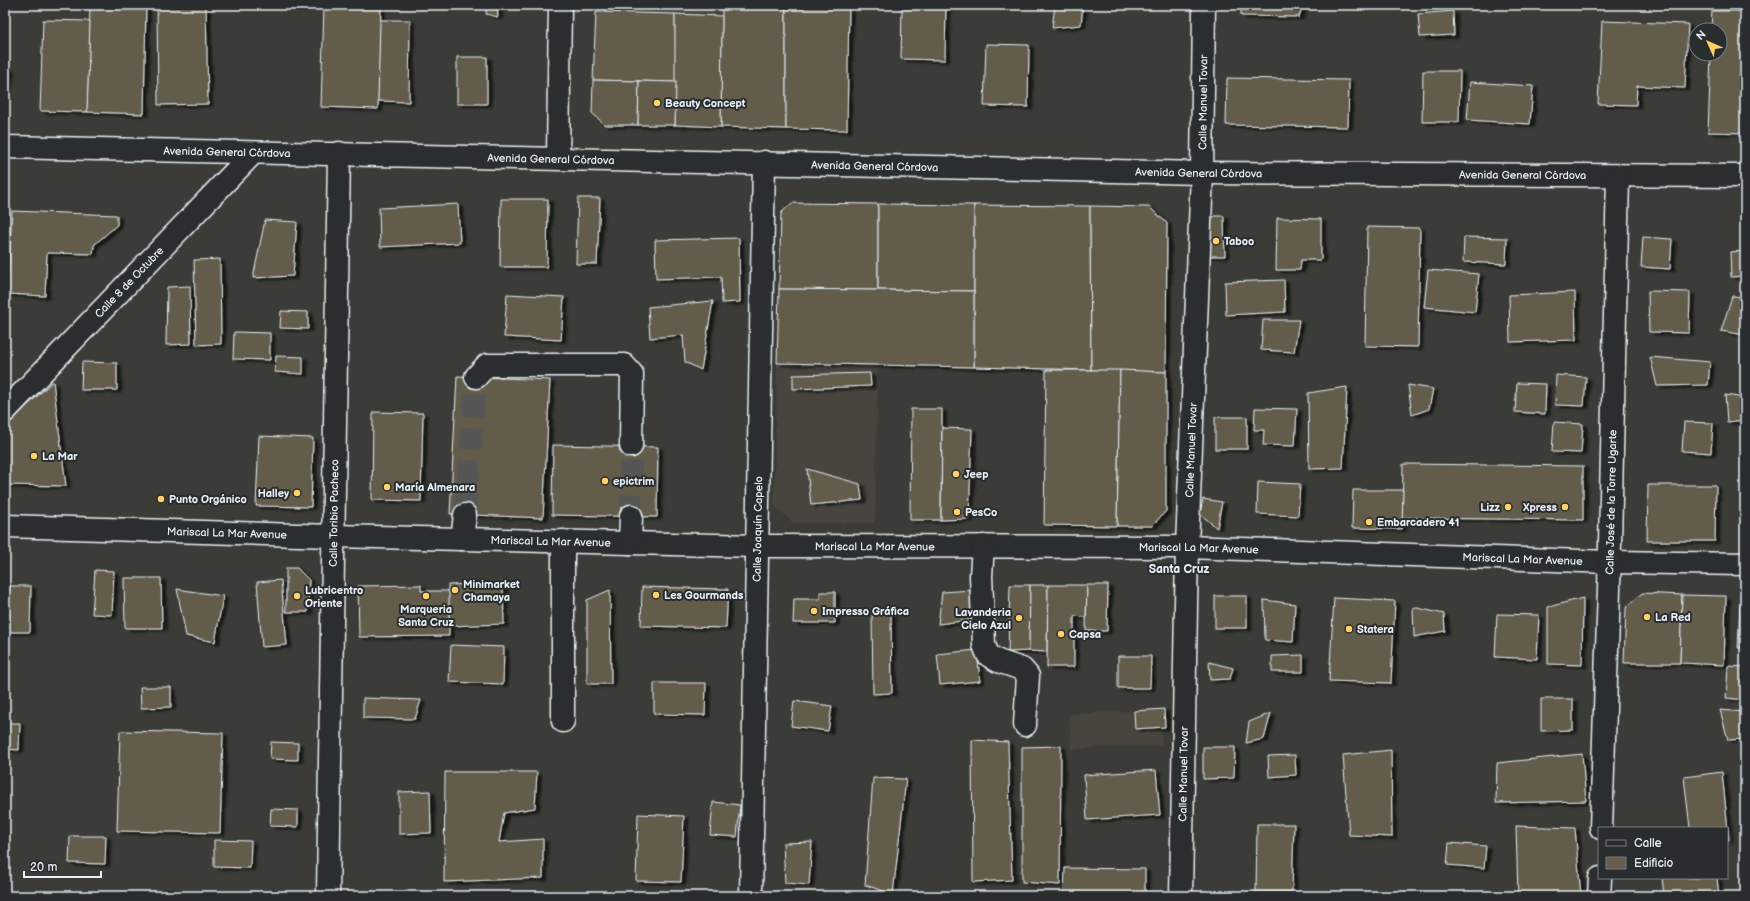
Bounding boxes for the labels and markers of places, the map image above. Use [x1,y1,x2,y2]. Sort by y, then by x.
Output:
place label: Beauty Concept [665,97,746,110]
marker: Beauty Concept [652,98,662,108]
place label: Taboo [1224,235,1254,248]
marker: Taboo [1211,236,1221,246]
place label: La Mar [42,450,78,463]
marker: La Mar [29,451,39,461]
place label: Jeep [964,468,988,481]
marker: Jeep [951,469,961,479]
place label: epictrim [613,475,655,488]
marker: epictrim [600,476,610,486]
place label: María Almenara [395,481,475,494]
marker: María Almenara [382,482,392,492]
place label: Halley [258,487,289,500]
marker: Halley [292,488,302,498]
place label: Punto Orgánico [169,493,247,506]
marker: Punto Orgánico [156,494,166,504]
place label: Lizz [1480,501,1501,514]
place label: Xpress [1523,501,1558,514]
marker: Lizz [1503,502,1513,512]
marker: Xpress [1560,502,1570,512]
place label: PesCo [965,506,997,519]
marker: PesCo [952,507,962,517]
place label: Embarcadero 41 [1377,516,1459,529]
marker: Embarcadero 41 [1364,517,1374,527]
place label: Minimarket Chamaya [463,578,520,604]
place label: Lubricentro Oriente [305,584,363,610]
marker: Minimarket Chamaya [450,585,460,595]
place label: Les Gourmands [664,589,744,602]
marker: Les Gourmands [651,590,661,600]
marker: Lubricentro Oriente [292,591,302,601]
marker: Marqueria Santa Cruz [421,591,431,601]
place label: Marqueria Santa Cruz [398,603,454,629]
place label: Impresso Gráfica [822,605,909,618]
marker: Impresso Gráfica [809,606,819,616]
place label: Lavanderia Cielo Azul [955,606,1011,632]
place label: La Red [1655,611,1691,624]
marker: La Red [1642,612,1652,622]
marker: Lavanderia Cielo Azul [1014,613,1024,623]
place label: Statera [1357,623,1394,636]
marker: Statera [1344,624,1354,634]
place label: Capsa [1069,628,1101,641]
marker: Capsa [1056,629,1066,639]

